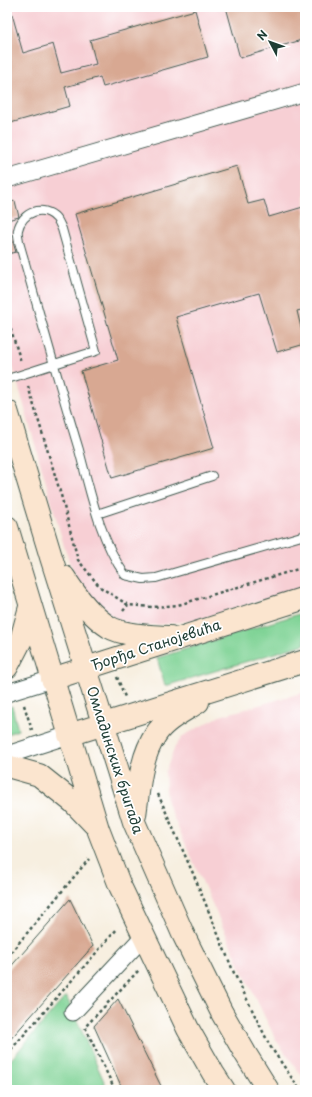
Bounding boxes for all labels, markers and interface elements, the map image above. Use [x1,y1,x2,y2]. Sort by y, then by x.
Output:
north arrow [250,22,290,62]
text: N [253,26,272,44]
street label: Ђорђа Станојевића [88,614,224,675]
street label: Омладинских бригада [82,683,149,837]

